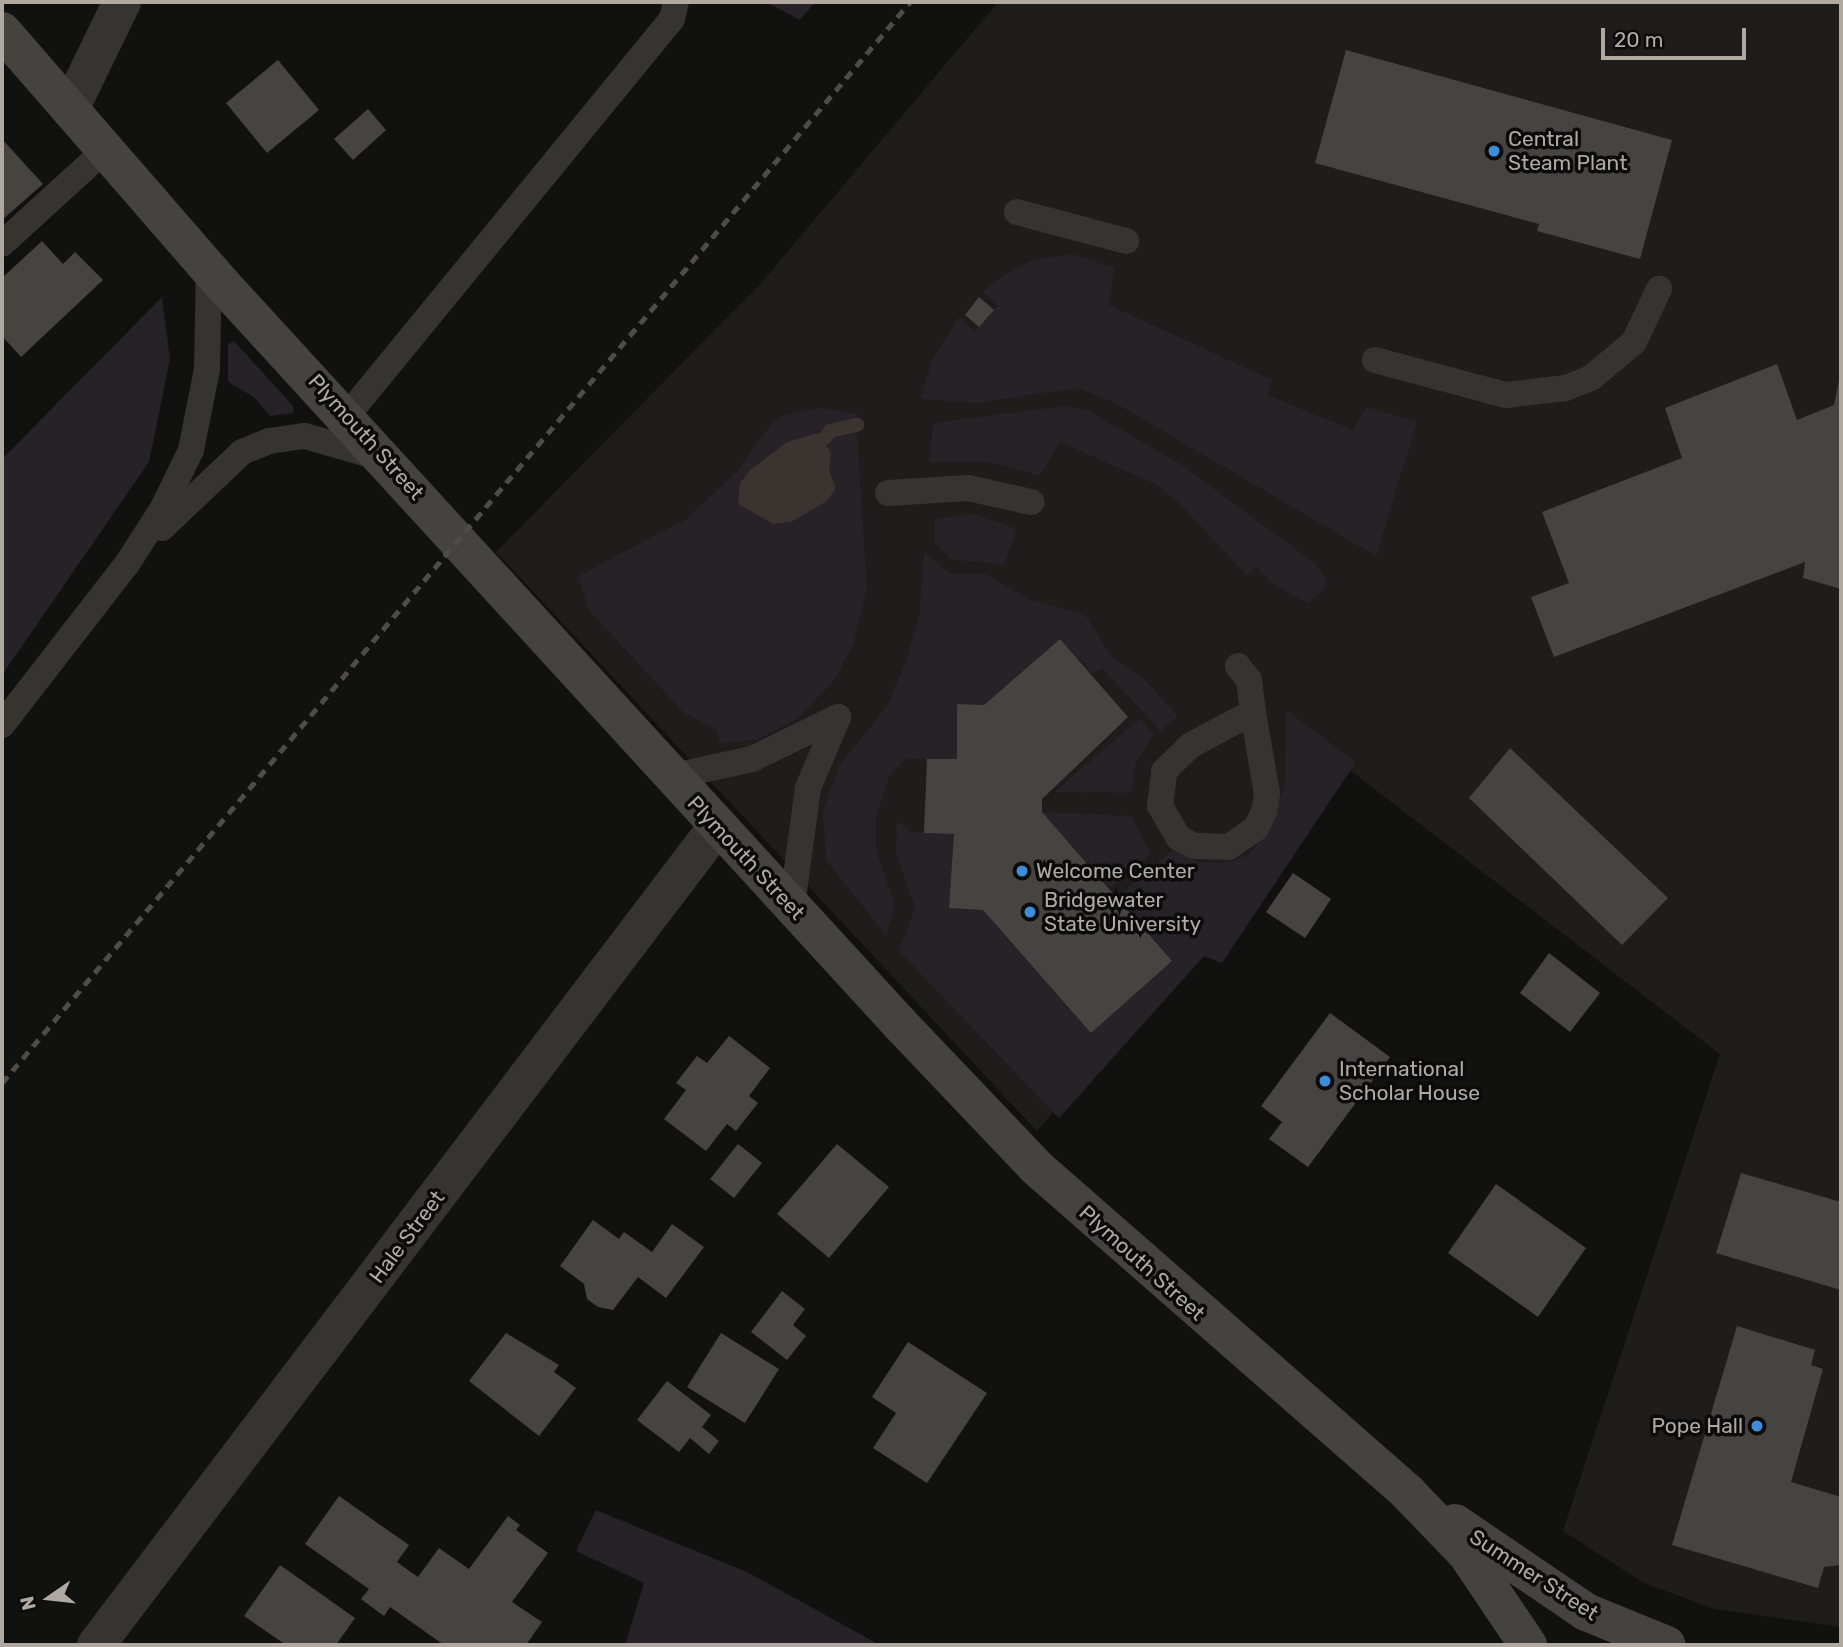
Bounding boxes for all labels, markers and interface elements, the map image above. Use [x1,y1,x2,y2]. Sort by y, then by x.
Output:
scale bar [1605,14,1750,58]
text: 20 m [1614,27,1663,52]
place label: Central Steam Plant [1508,126,1627,176]
marker: Central Steam Plant [1486,143,1502,159]
street label: Plymouth Street [303,369,429,505]
street label: Plymouth Street [682,791,810,925]
place label: Welcome Center [1036,858,1195,884]
marker: Welcome Center [1014,863,1030,879]
place label: Bridgewater State University [1044,887,1201,937]
marker: Bridgewater State University [1022,904,1038,920]
place label: International Scholar House [1339,1056,1480,1106]
marker: International Scholar House [1317,1073,1333,1089]
street label: Hale Street [364,1186,450,1288]
street label: Plymouth Street [1074,1200,1210,1326]
place label: Pope Hall [1651,1413,1743,1439]
marker: Pope Hall [1749,1418,1765,1434]
street label: Summer Street [1465,1524,1603,1626]
north arrow [14,1563,84,1633]
text: N [15,1594,41,1613]

